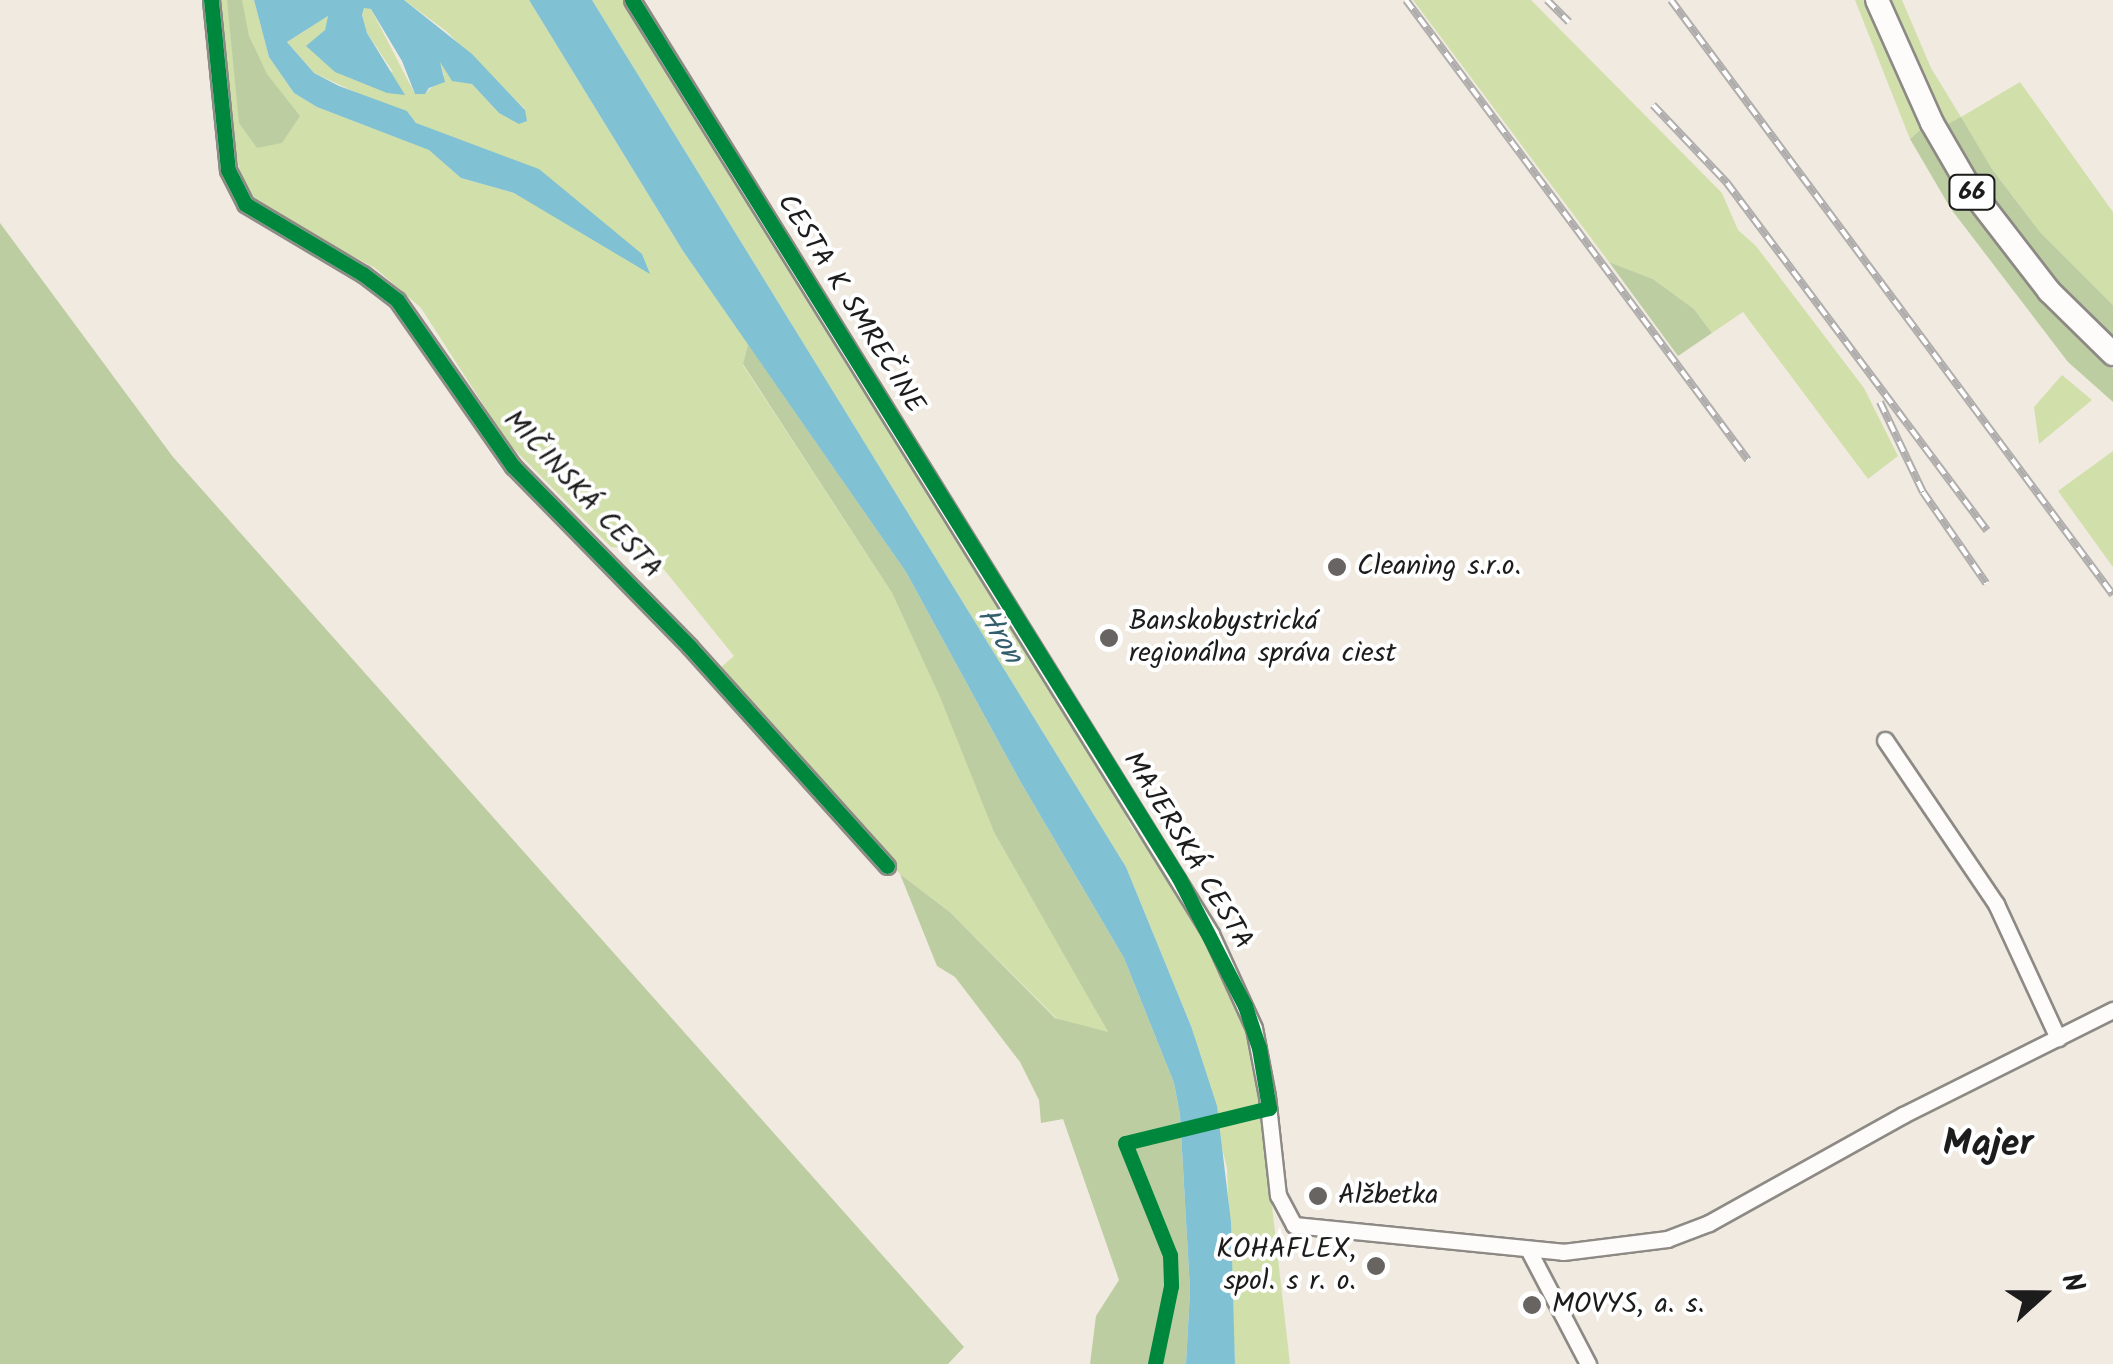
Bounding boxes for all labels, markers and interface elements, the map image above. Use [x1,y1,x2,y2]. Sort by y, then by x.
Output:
road number: 66 [1947,172,1997,212]
street label: CESTA K SMREČINE [769,188,931,420]
street label: MIČINSKÁ CESTA [496,404,668,586]
place label: Cleaning s.r.o. [1357,550,1521,584]
marker: Cleaning s.r.o. [1326,556,1348,578]
water label: Hron [968,601,1030,671]
place label: Banskobystrická regionálna správa ciest [1129,605,1396,671]
marker: Banskobystrická regionálna správa ciest [1098,627,1120,649]
street label: MAJERSKÁ CESTA [1115,746,1259,956]
district label: Majer [1943,1123,2033,1169]
place label: Alžbetka [1338,1179,1438,1213]
marker: Alžbetka [1307,1185,1329,1207]
place label: KOHAFLEX, spol. s r. o. [1216,1233,1356,1299]
north arrow [1993,1244,2093,1344]
marker: KOHAFLEX, spol. s r. o. [1365,1255,1387,1277]
text: N [2047,1267,2096,1299]
place label: MOVYS, a. s. [1552,1288,1704,1322]
marker: MOVYS, a. s. [1521,1294,1543,1316]

